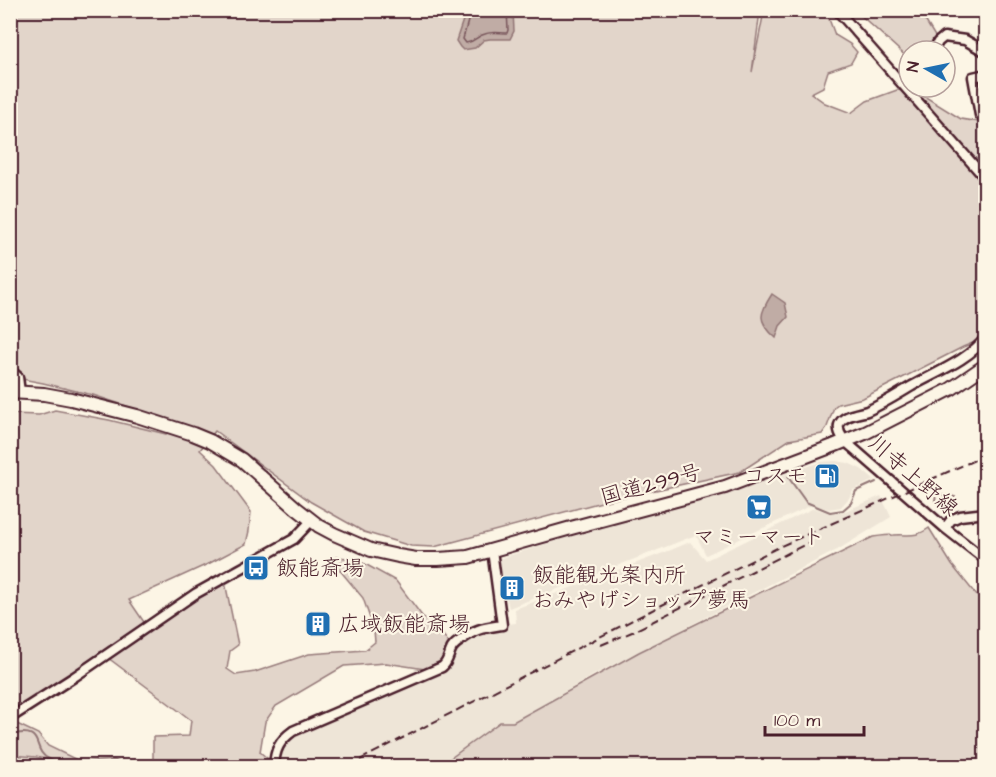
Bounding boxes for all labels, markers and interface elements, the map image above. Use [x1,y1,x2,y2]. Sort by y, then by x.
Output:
north arrow [897,39,957,99]
text: N [902,60,925,73]
street label: 川寺上野線 [861,428,965,524]
street label: 国道299号 [597,457,705,513]
place label: コスモ [743,461,808,492]
fuel station icon: コスモ [812,461,842,491]
supermarket icon: マミーマート [744,492,774,522]
place label: マミーマート [693,522,825,553]
bus stop icon: 飯能斎場 [241,553,271,583]
place label: 飯能斎場 [276,553,364,584]
place label: 飯能観光案内所 おみやげショップ夢馬 [532,560,750,616]
building icon: 飯能観光案内所 おみやげショップ夢馬 [497,573,527,603]
building icon: 広域飯能斎場 [303,609,333,639]
place label: 広域飯能斎場 [338,609,470,640]
scale bar [765,699,864,737]
text: 100 m [774,708,820,733]

